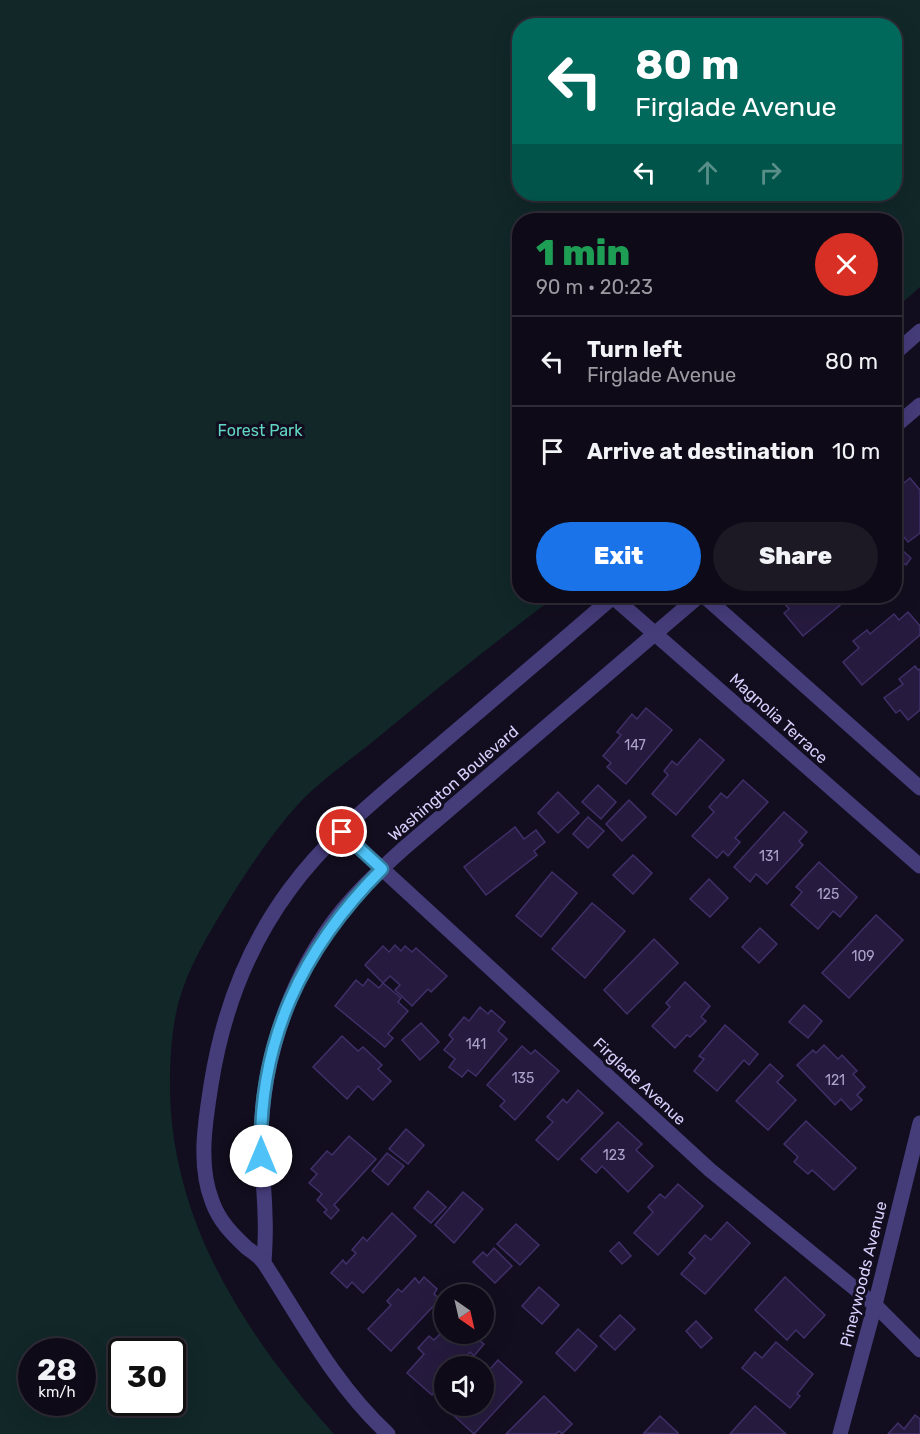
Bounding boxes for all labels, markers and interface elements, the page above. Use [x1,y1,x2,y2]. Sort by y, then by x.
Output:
text: 80 m [635,40,739,90]
icon: left [536,42,614,120]
text: Firglade Avenue [635,91,837,123]
icon: left [628,156,661,189]
icon: ahead [691,156,724,189]
icon: right [754,156,787,189]
text: 1 min [536,231,630,274]
button: close [815,233,878,296]
text: 90 m · 20:23 [536,275,653,299]
text: Turn left [587,336,682,363]
icon: left [536,345,569,378]
text: 80 m [825,348,878,375]
text: Firglade Avenue [587,363,736,387]
park label: Forest Park [218,421,303,440]
icon: arrive [536,435,569,468]
text: Arrive at destination [587,438,814,465]
text: 10 m [832,438,880,465]
button: Exit [536,522,701,591]
button: Share [713,522,878,591]
street label: Magnolia Terrace [726,669,832,767]
street label: Washington Boulevard [384,722,522,845]
house number: 147 [624,737,646,754]
pin [316,806,367,857]
icon: arrive [325,815,358,848]
house number: 131 [759,848,779,865]
house number: 125 [817,886,839,903]
house number: 109 [851,948,875,965]
street label: Firglade Avenue [590,1034,690,1129]
house number: 141 [466,1036,486,1053]
house number: 135 [512,1070,534,1087]
house number: 121 [825,1072,845,1089]
position arrow [229,1124,293,1188]
house number: 123 [603,1147,625,1164]
street label: Pineywoods Avenue [836,1199,891,1349]
north arrow [434,1284,494,1344]
map controls [434,1284,494,1416]
speed limit sign: 30 [108,1338,186,1416]
text: 28 [37,1352,77,1388]
button: sound [434,1356,494,1416]
text: km/h [38,1383,76,1401]

